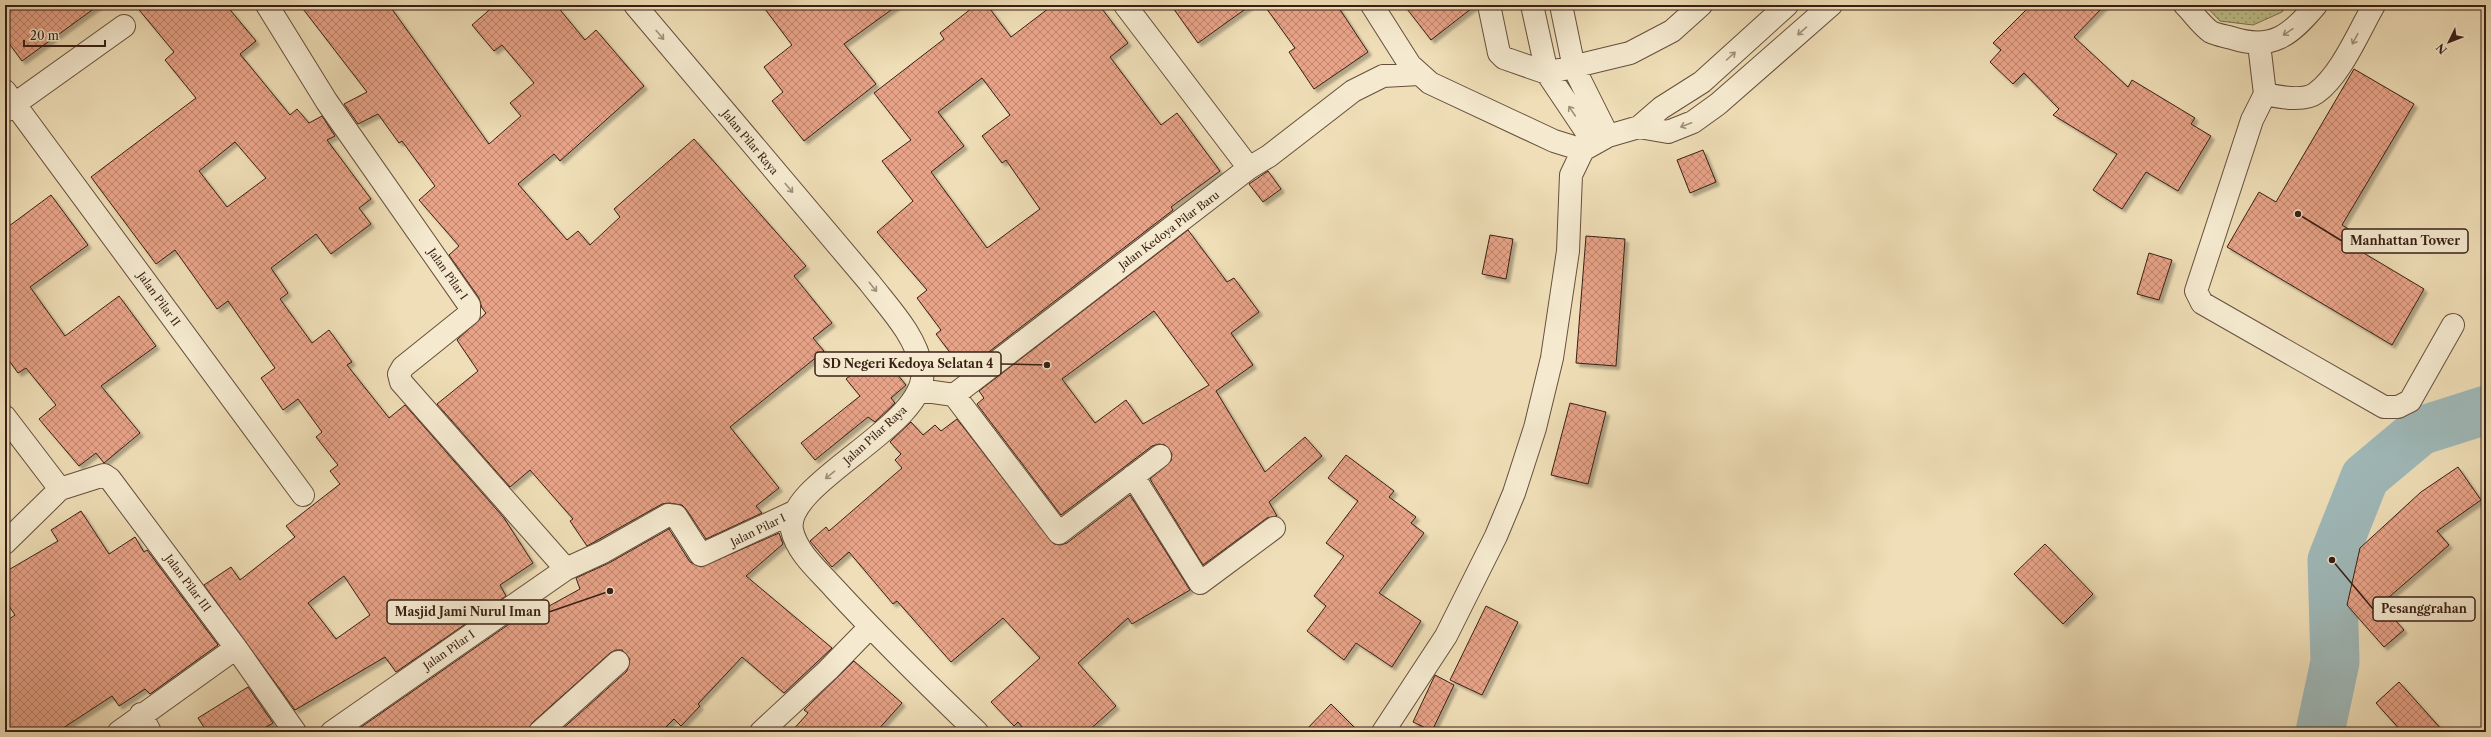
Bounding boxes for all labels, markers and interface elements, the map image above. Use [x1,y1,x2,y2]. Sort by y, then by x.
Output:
scale bar [24,22,105,48]
north arrow [2429,22,2469,62]
one-way arrow [1796,26,1807,35]
text: 20 m [30,28,59,43]
one-way arrow [2283,28,2294,37]
one-way arrow [656,30,665,40]
one-way arrow [2351,33,2358,45]
text: N [2433,40,2450,57]
one-way arrow [1726,51,1736,61]
street label: Jalan Pilar Raya [717,105,781,178]
one-way arrow [1568,105,1576,116]
one-way arrow [1680,121,1692,129]
one-way arrow [784,183,793,194]
street label: Jalan Kedoya Pilar Baru [1114,187,1222,274]
callout: Manhattan Tower [2342,229,2468,253]
text: Manhattan Tower [2350,233,2460,248]
street label: Jalan Pilar I [424,244,471,302]
street label: Jalan Pilar II [133,267,183,329]
one-way arrow [868,282,877,293]
callout: SD Negeri Kedoya Selatan 4 [815,352,1001,376]
text: SD Negeri Kedoya Selatan 4 [823,356,993,371]
street label: Jalan Pilar Raya [839,403,910,469]
one-way arrow [824,471,835,480]
street label: Jalan Pilar I [726,511,788,550]
street label: Jalan Pilar III [161,550,214,614]
callout: Pesanggrahan [2373,597,2475,621]
callout: Masjid Jami Nurul Iman [387,600,549,624]
text: Pesanggrahan [2381,601,2468,616]
text: Masjid Jami Nurul Iman [395,604,542,619]
street label: Jalan Pilar I [419,627,477,674]

